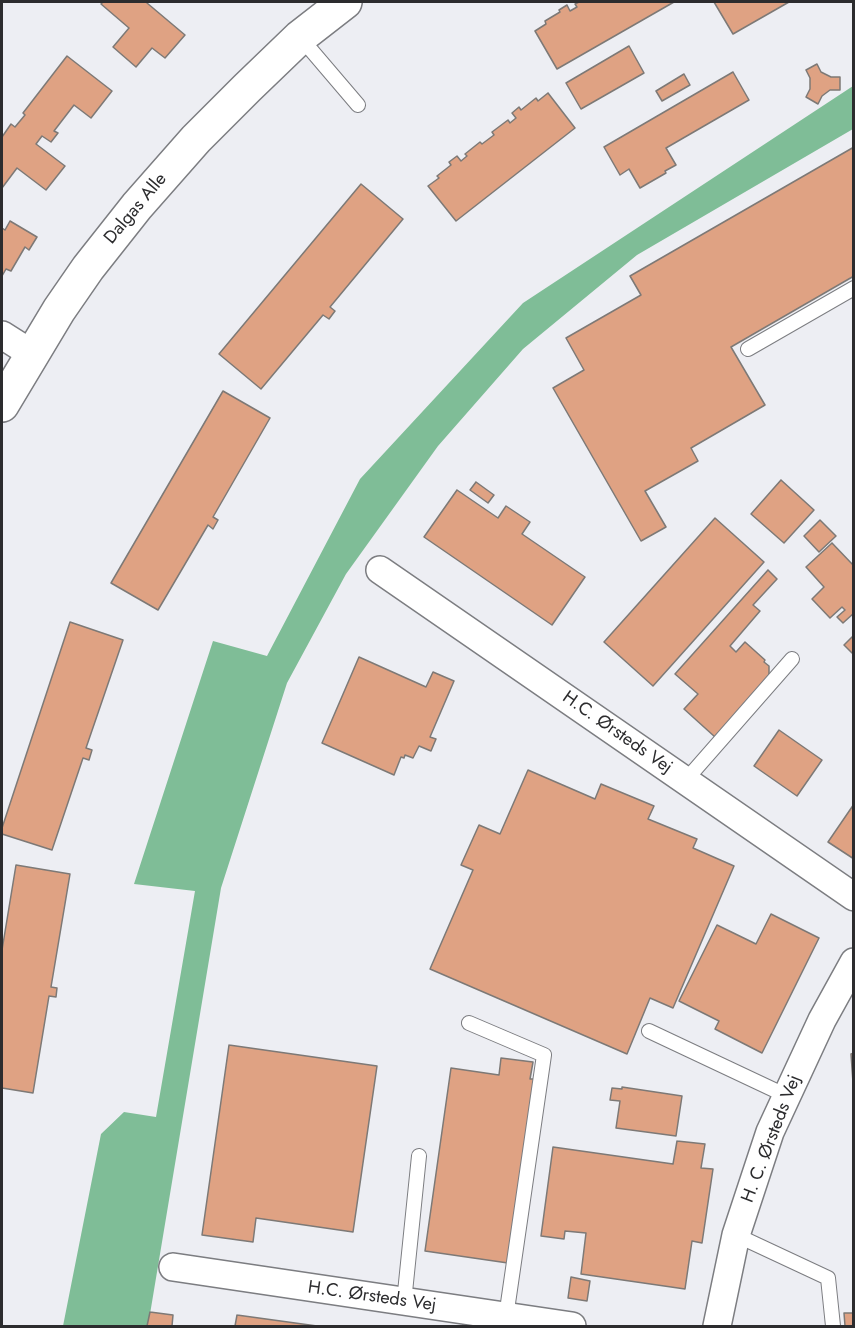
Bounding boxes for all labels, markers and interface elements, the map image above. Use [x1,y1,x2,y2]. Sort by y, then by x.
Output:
street label: Dalgas Alle [100,169,172,249]
street label: H.C. Ørsteds Vej [558,687,676,779]
street label: H. C. Ørsteds Vej [738,1072,806,1206]
street label: H.C. Ørsteds Vej [306,1277,438,1317]

